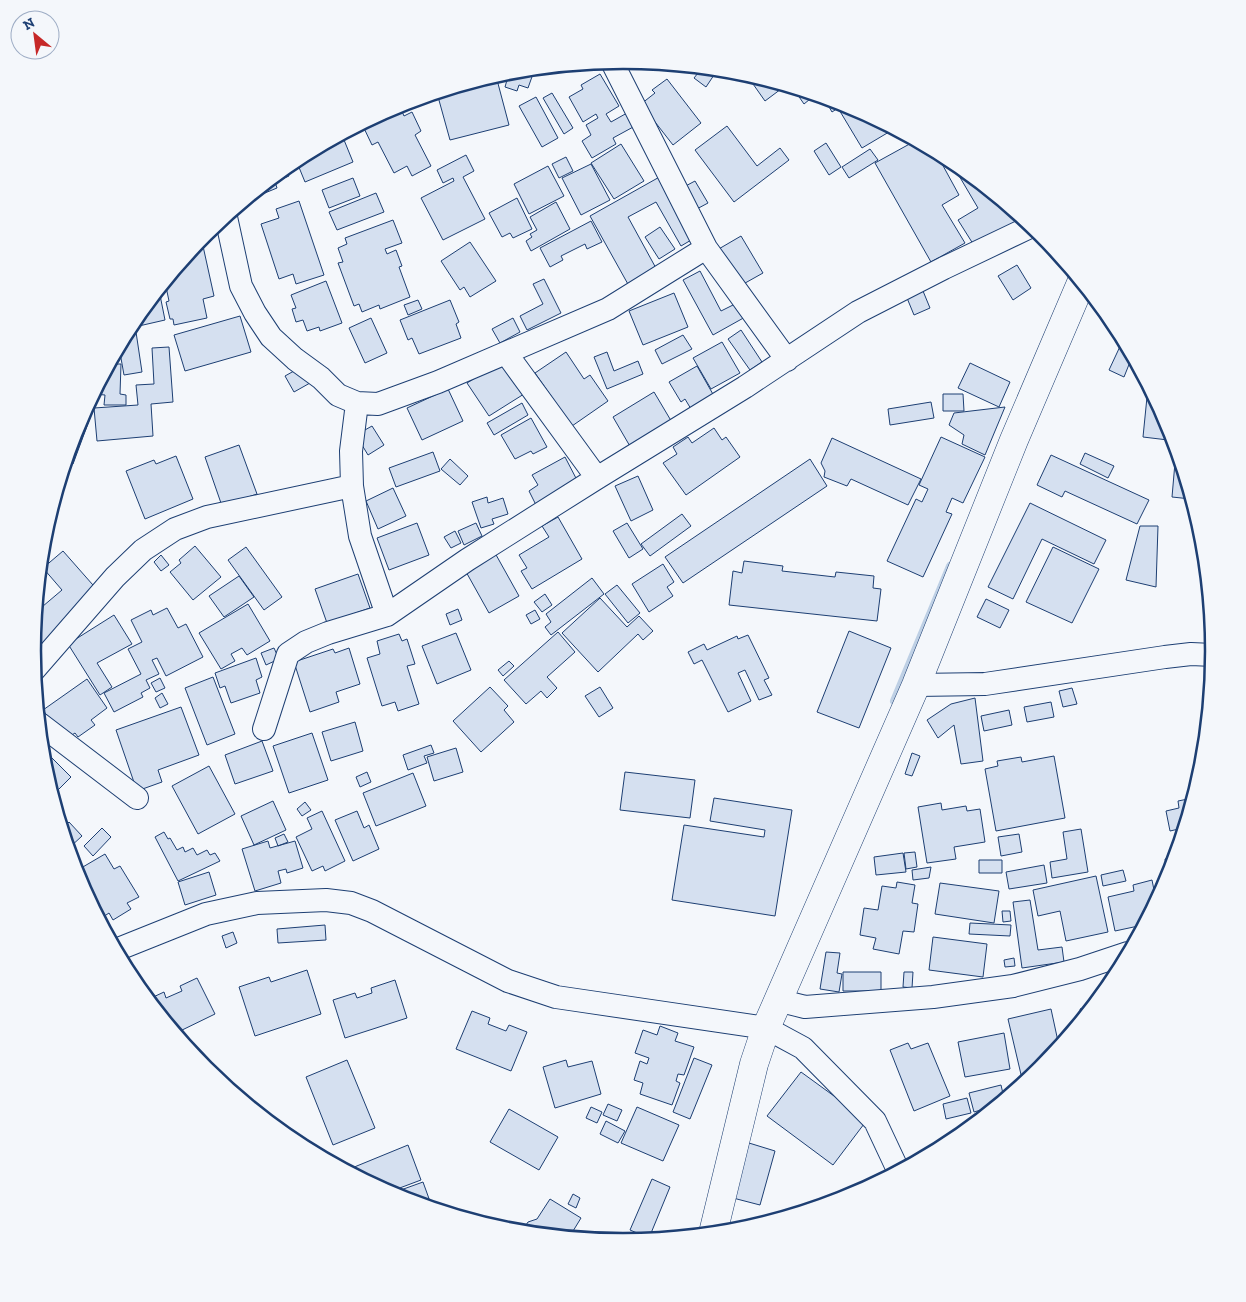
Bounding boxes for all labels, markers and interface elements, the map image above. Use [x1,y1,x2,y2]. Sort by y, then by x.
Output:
north arrow [10,10,60,60]
text: N [20,14,38,34]

